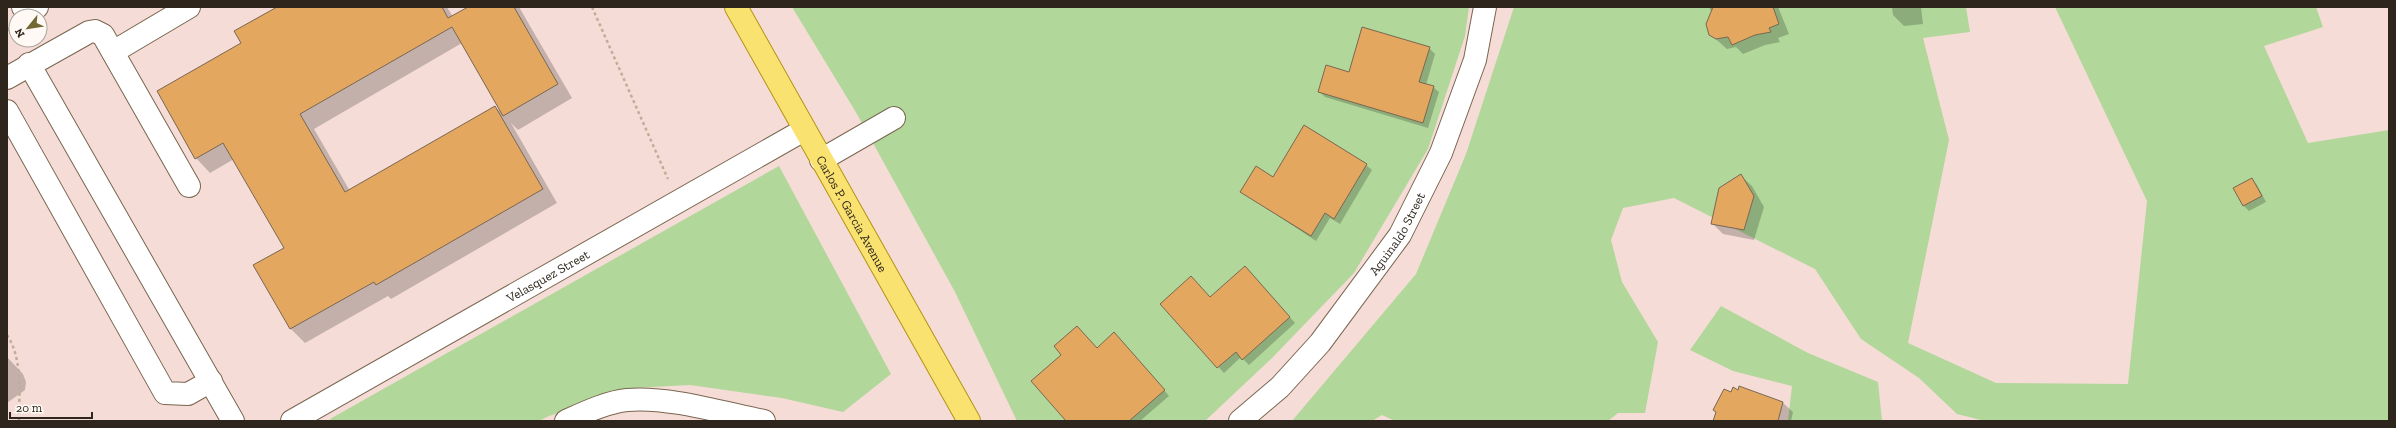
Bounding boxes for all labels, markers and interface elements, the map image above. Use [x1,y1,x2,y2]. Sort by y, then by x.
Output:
north arrow [8,8,48,48]
text: N [12,25,27,40]
street label: Carlos P. Garcia Avenue [813,153,891,275]
street label: Aguinaldo Street [1366,190,1428,278]
street label: Velasquez Street [503,246,592,306]
scale bar [10,394,92,420]
text: 20 m [16,401,43,415]

